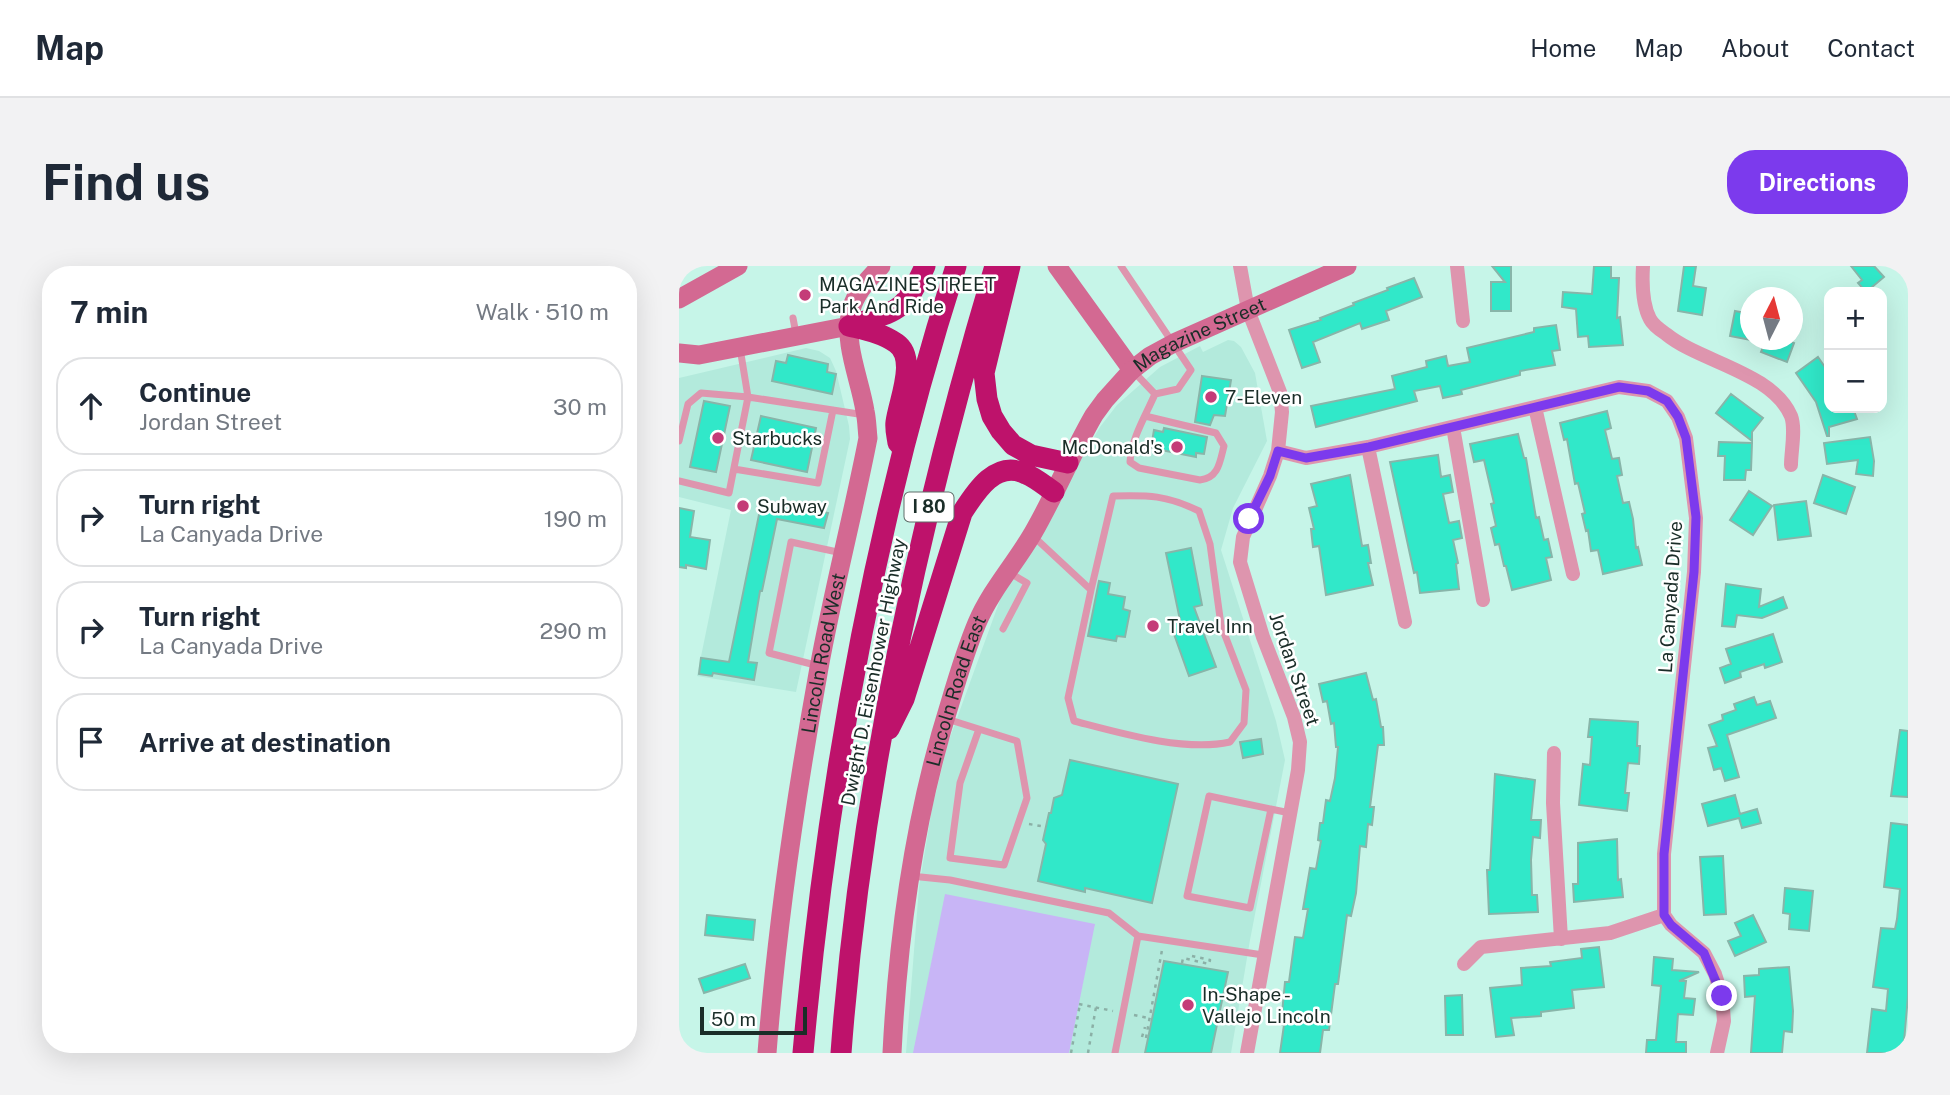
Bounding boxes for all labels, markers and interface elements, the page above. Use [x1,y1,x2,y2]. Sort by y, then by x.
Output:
text: Map [35,29,104,67]
text: Home [1530,34,1596,62]
text: Map [1634,34,1683,62]
text: About [1721,34,1789,62]
text: Contact [1827,34,1915,62]
button: Directions [1727,150,1908,214]
text: Find us [42,153,210,211]
place label: MAGAZINE STREET Park And Ride [819,273,996,317]
marker: MAGAZINE STREET Park And Ride [797,287,813,303]
north arrow [1740,287,1803,350]
map controls [1824,287,1887,413]
button: + [1824,287,1887,350]
street label: Magazine Street [1129,293,1269,376]
text: 7 min [70,294,148,330]
text: Walk · 510 m [476,298,609,325]
button: − [1824,350,1887,413]
text: Continue [139,377,251,408]
place label: 7-Eleven [1225,386,1302,408]
icon: ahead [72,387,110,425]
marker: 7-Eleven [1203,389,1219,405]
text: 30 m [553,393,607,420]
text: Jordan Street [139,408,282,435]
place label: Starbucks [732,427,822,449]
marker: Starbucks [710,430,726,446]
place label: McDonald's [1061,436,1163,458]
marker: McDonald's [1169,439,1185,455]
text: Turn right [139,489,261,520]
road number: I 80 [905,493,953,522]
place label: Subway [757,495,827,517]
marker: Subway [735,498,751,514]
icon: right [72,499,110,537]
route start [1233,503,1264,534]
text: 190 m [544,505,607,532]
text: La Canyada Drive [139,520,323,547]
street label: La Canyada Drive [1654,520,1686,674]
street label: Dwight D. Eisenhower Highway [836,536,910,808]
street label: Lincoln Road West [797,571,849,735]
text: Turn right [139,601,261,632]
street label: Jordan Street [1265,609,1325,729]
icon: right [72,611,110,649]
street label: Lincoln Road East [921,612,990,769]
place label: Travel Inn [1167,615,1253,637]
text: 290 m [540,617,607,644]
marker: Travel Inn [1145,618,1161,634]
text: La Canyada Drive [139,632,323,659]
icon: arrive [72,723,110,761]
text: Arrive at destination [139,727,391,758]
route end [1706,980,1737,1011]
place label: In-Shape - Vallejo Lincoln [1202,983,1331,1027]
marker: In-Shape - Vallejo Lincoln [1180,997,1196,1013]
scale bar [700,1004,807,1036]
text: 50 m [711,1008,756,1030]

